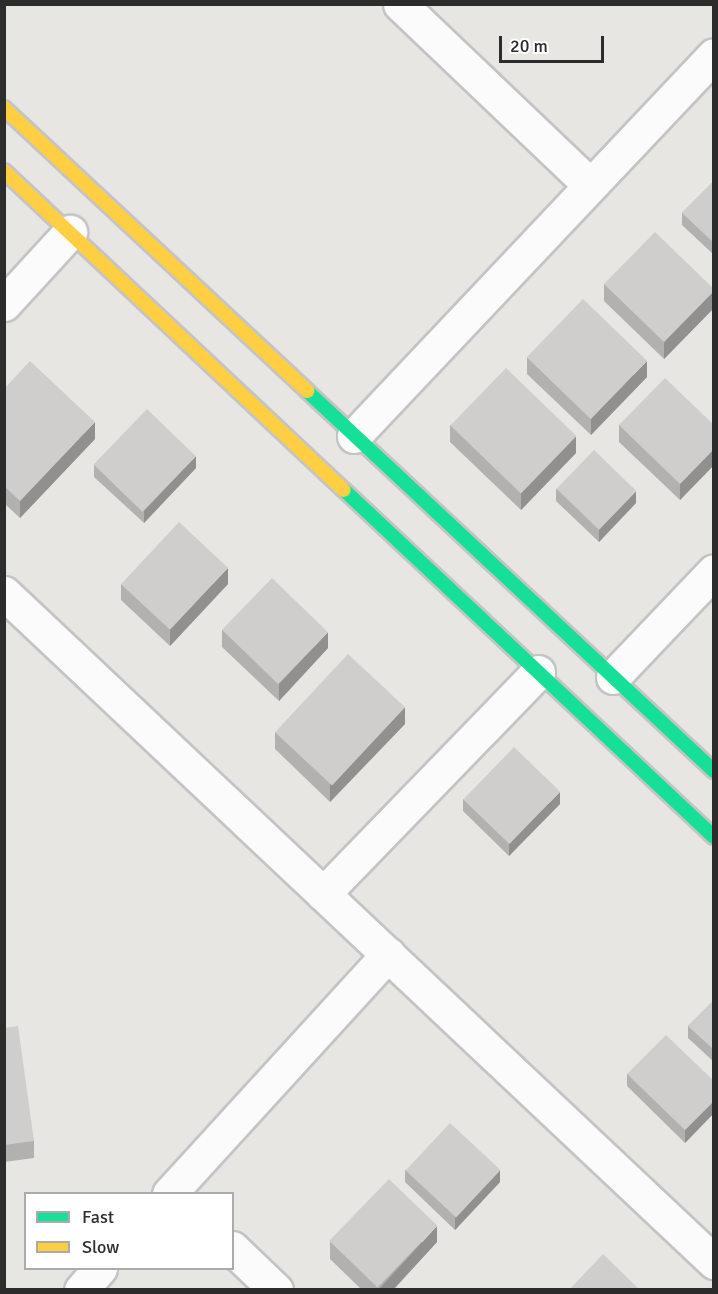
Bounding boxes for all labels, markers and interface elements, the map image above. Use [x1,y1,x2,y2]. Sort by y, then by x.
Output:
scale bar [502,24,607,62]
text: 20 m [510,35,548,57]
legend [24,1192,234,1270]
text: Fast [82,1206,114,1228]
text: Slow [82,1236,119,1258]

